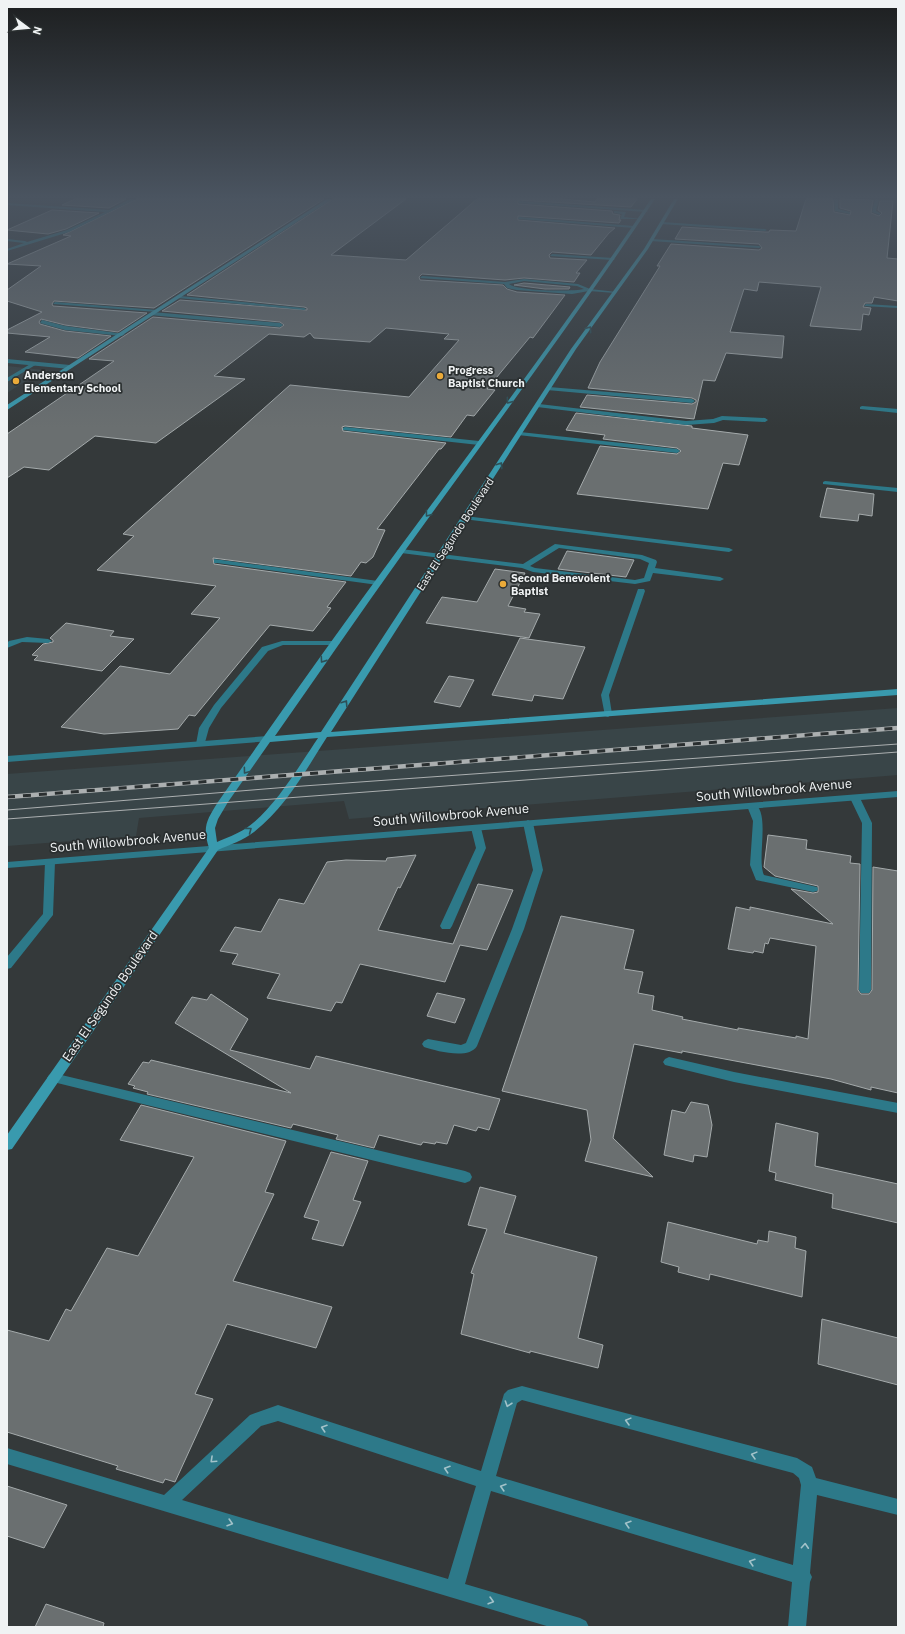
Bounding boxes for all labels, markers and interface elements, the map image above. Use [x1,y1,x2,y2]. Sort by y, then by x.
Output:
north arrow [8,8,48,48]
text: N [30,25,45,37]
one-way arrow [584,326,591,333]
place label: Progress Baptist Church [448,363,525,390]
place label: Anderson Elementary School [24,368,122,395]
marker: Progress Baptist Church [435,371,445,381]
marker: Anderson Elementary School [11,376,21,386]
one-way arrow [507,397,514,404]
one-way arrow [495,462,502,469]
street label: East El Segundo Boulevard [413,475,497,593]
one-way arrow [425,510,433,517]
place label: Second Benevolent Baptist [511,571,610,598]
marker: Second Benevolent Baptist [498,579,508,589]
one-way arrow [320,656,328,663]
one-way arrow [340,701,347,708]
one-way arrow [243,767,250,774]
street label: South Willowbrook Avenue [695,775,853,805]
street label: South Willowbrook Avenue [372,800,530,830]
street label: South Willowbrook Avenue [49,826,207,856]
one-way arrow [244,828,251,835]
street label: East El Segundo Boulevard [58,927,162,1065]
one-way arrow [504,1401,513,1408]
one-way arrow [625,1417,632,1426]
one-way arrow [321,1425,328,1433]
one-way arrow [750,1451,757,1460]
one-way arrow [210,1456,218,1463]
one-way arrow [444,1465,451,1474]
one-way arrow [500,1483,507,1492]
one-way arrow [226,1518,233,1527]
one-way arrow [624,1520,631,1529]
one-way arrow [801,1543,810,1549]
one-way arrow [749,1558,756,1567]
one-way arrow [487,1596,494,1605]

